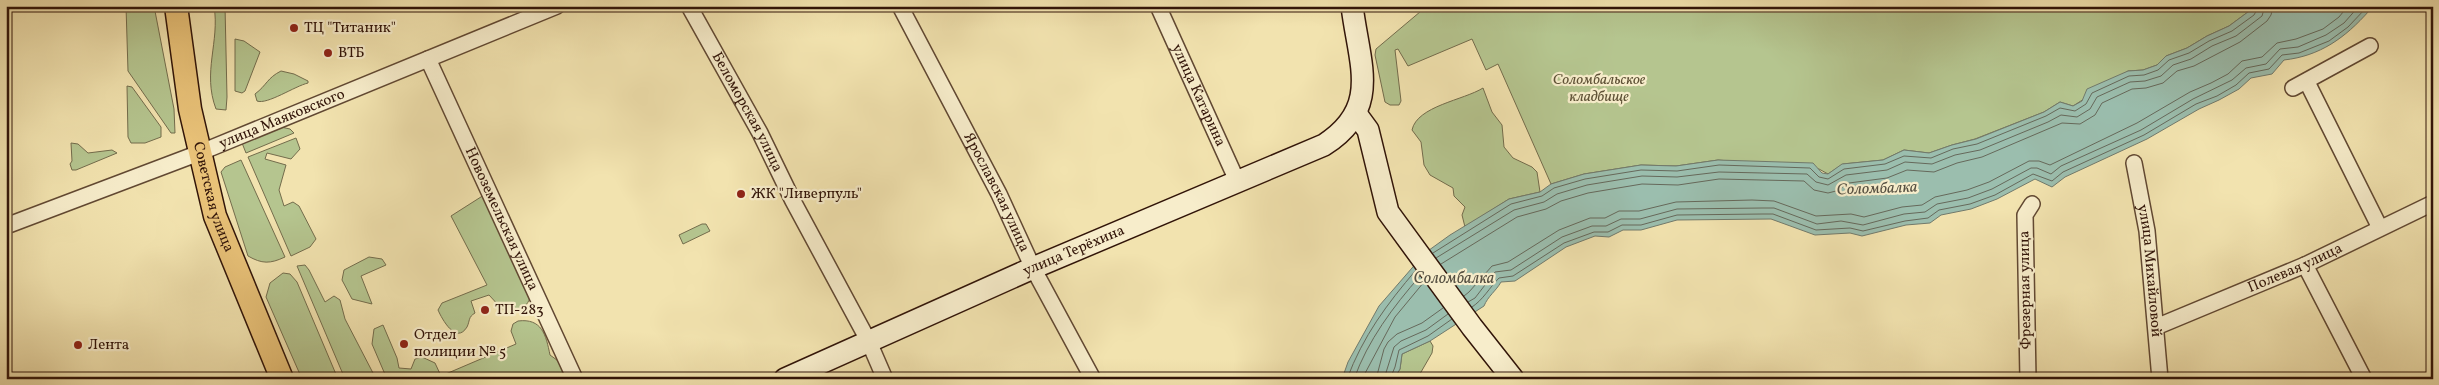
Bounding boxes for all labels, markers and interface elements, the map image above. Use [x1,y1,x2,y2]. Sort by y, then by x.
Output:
place label: ТЦ "Титаник" [304,18,396,39]
marker: ТЦ "Титаник" [288,22,300,34]
street label: улица Катарина [1166,41,1231,150]
place label: ВТБ [338,43,365,64]
marker: ВТБ [322,47,334,59]
street label: Беломорская улица [706,48,788,176]
park label: Соломбальское кладбище [1553,70,1646,108]
street label: улица Маяковского [216,84,348,154]
street label: Ярославская улица [958,129,1035,256]
street label: Советская улица [187,140,239,255]
street label: Новоземельская улица [459,144,544,294]
water label: Соломбалка [1836,177,1918,201]
place label: ЖК "Ливерпуль" [751,184,862,205]
marker: ЖК "Ливерпуль" [735,188,747,200]
street label: улица Михайловой [2132,203,2167,338]
street label: улица Терёхина [1020,220,1128,282]
street label: Фрезерная улица [2014,230,2038,350]
street label: Полевая улица [2244,238,2346,298]
water label: Соломбалка [1414,268,1495,290]
place label: ТП-283 [495,300,544,321]
marker: ТП-283 [479,304,491,316]
place label: Отдел полиции № 5 [414,325,506,363]
place label: Лента [88,335,129,356]
marker: Отдел полиции № 5 [398,338,410,350]
marker: Лента [72,339,84,351]

